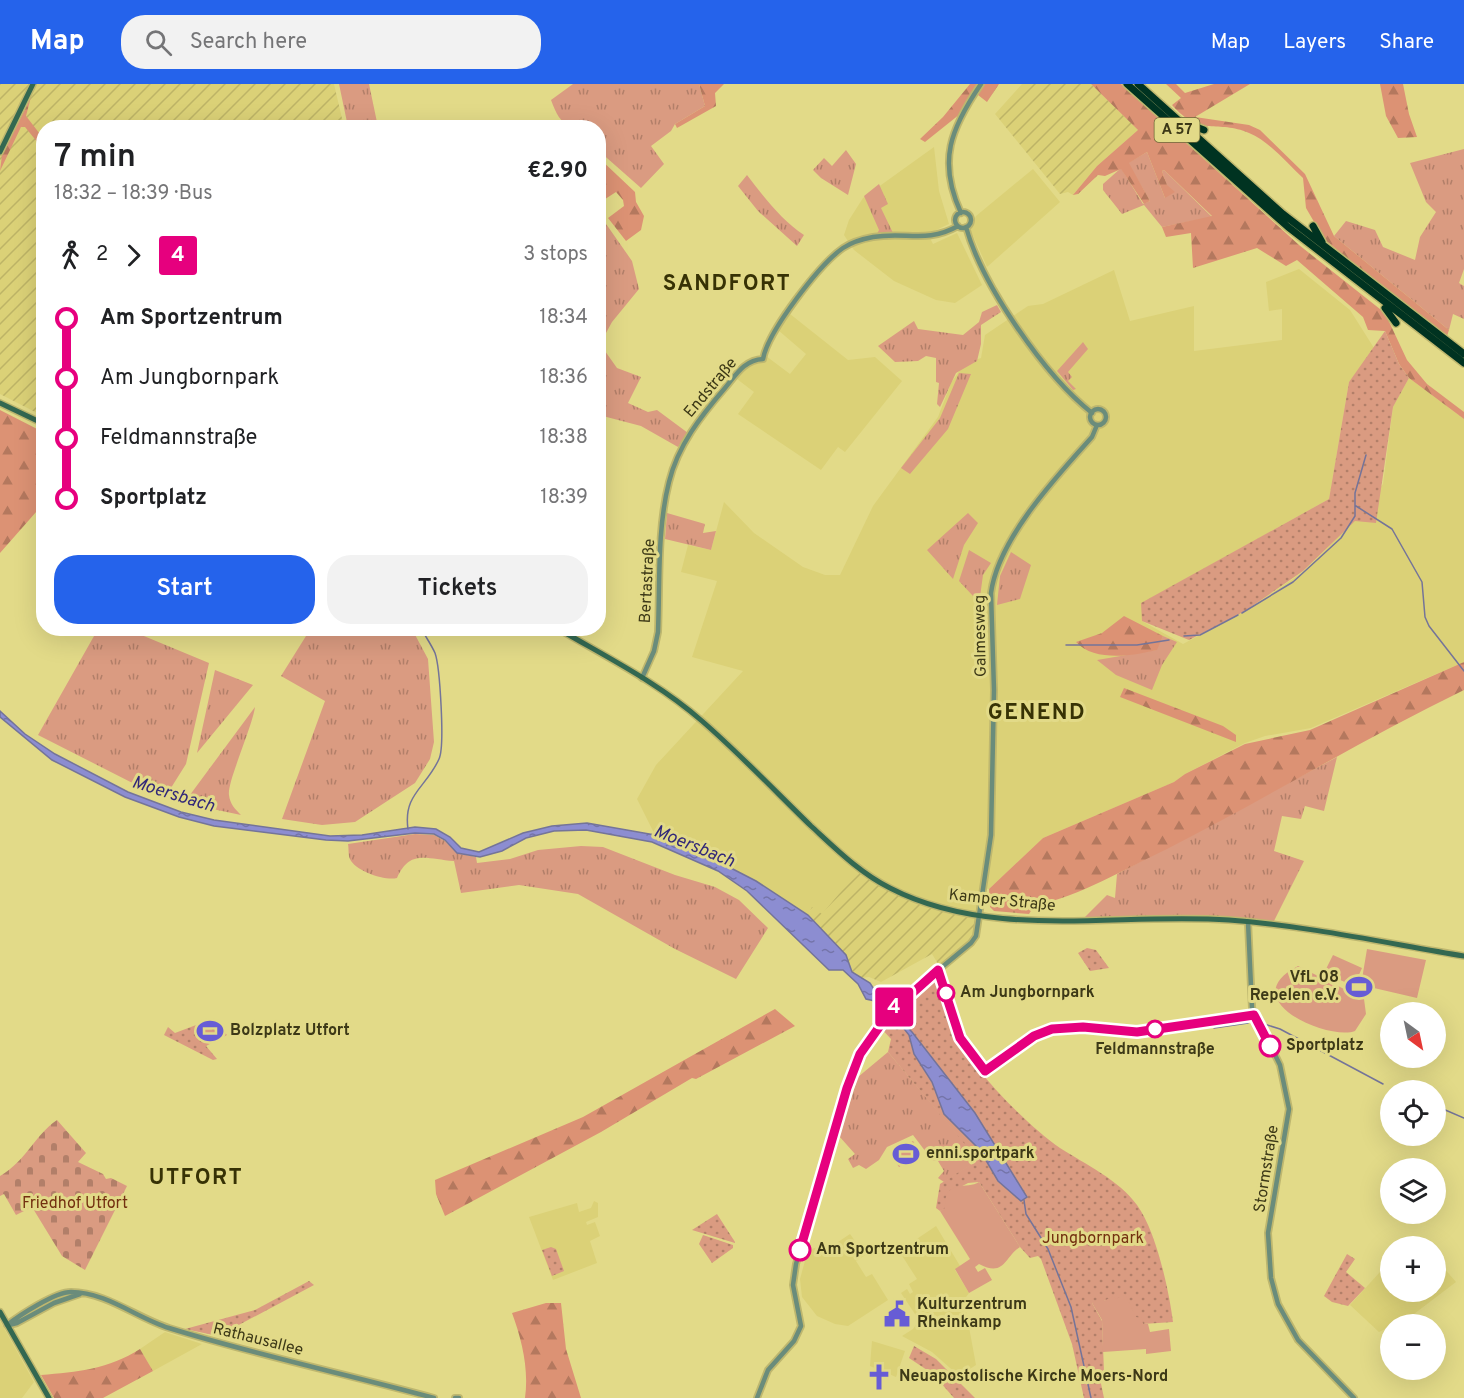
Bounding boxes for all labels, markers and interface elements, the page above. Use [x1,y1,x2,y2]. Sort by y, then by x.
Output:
search box [121,15,541,69]
text: Map [30,24,85,60]
icon: search [142,26,175,59]
text: Search here [190,29,307,56]
text: Map [1211,29,1250,56]
text: Layers [1283,29,1346,56]
text: Share [1379,29,1434,56]
road number: A 57 [1154,118,1200,142]
text: 7 min [54,137,136,179]
text: €2.90 [527,158,588,185]
text: 18:32 – 18:39 · Bus [54,181,213,207]
icon: walk [54,239,87,272]
icon: forward [117,239,150,272]
text: 2 [96,242,108,268]
text: 4 [171,242,185,269]
text: 3 stops [523,242,588,268]
district label: SANDFORT [663,271,791,298]
text: Am Sportzentrum [100,305,283,332]
text: 18:34 [539,305,588,331]
street label: Endstraße [680,354,742,422]
text: Am Jungbornpark [100,365,279,392]
text: 18:36 [540,365,588,391]
text: Feldmannstraße [100,425,257,452]
text: 18:38 [540,425,588,451]
text: Sportplatz [100,485,207,512]
text: 18:39 [540,485,588,511]
street label: Bertastraße [636,538,660,624]
button: Start [54,555,315,624]
button: Tickets [327,555,588,624]
street label: Galmesweg [970,595,992,677]
district label: GENEND [988,700,1086,727]
water label: Moersbach [129,772,217,819]
water label: Moersbach [650,820,738,874]
street label: Kamper Straße [948,885,1056,917]
place label: VfL 08 Repelen e.V. [1250,968,1339,1006]
sports icon: VfL 08 Repelen e.V. [1344,972,1374,1002]
place label: Am Jungbornpark [960,983,1095,1003]
marker: Am Jungbornpark [937,984,955,1002]
line badge: 4 [874,988,914,1026]
text: 4 [887,994,901,1021]
north arrow [1380,1002,1446,1068]
map controls [1380,1002,1446,1380]
sports icon: Bolzplatz Utfort [195,1016,225,1046]
marker: Feldmannstraße [1146,1020,1164,1038]
place label: Bolzplatz Utfort [230,1021,350,1041]
marker: Sportplatz [1259,1035,1281,1057]
place label: Sportplatz [1286,1036,1364,1056]
place label: Feldmannstraße [1095,1040,1215,1060]
button: locate [1380,1080,1446,1146]
street label: Stormstraße [1250,1124,1284,1214]
sports icon: enni.sportpark [891,1139,921,1169]
place label: enni.sportpark [926,1144,1035,1164]
button: layers [1380,1158,1446,1224]
district label: UTFORT [149,1165,243,1192]
park label: Friedhof Utfort [22,1194,128,1214]
park label: Jungbornpark [1042,1229,1144,1249]
button: + [1380,1236,1446,1302]
marker: Am Sportzentrum [789,1239,811,1261]
place label: Am Sportzentrum [816,1240,949,1260]
place label: Kulturzentrum Rheinkamp [917,1295,1027,1333]
public building icon: Kulturzentrum Rheinkamp [882,1299,912,1329]
button: − [1380,1314,1446,1380]
street label: Rathausallee [211,1319,305,1361]
church icon: Neuapostolische Kirche Moers-Nord [864,1362,894,1392]
place label: Neuapostolische Kirche Moers-Nord [899,1367,1168,1387]

